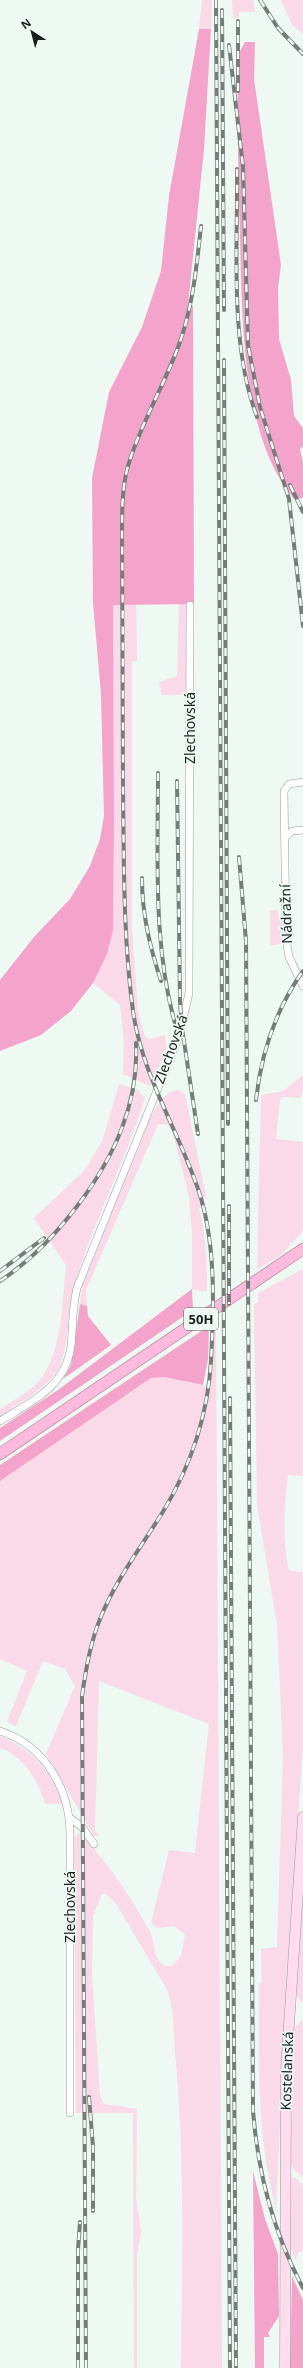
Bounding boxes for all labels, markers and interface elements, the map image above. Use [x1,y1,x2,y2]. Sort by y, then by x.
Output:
north arrow [12,12,52,52]
text: N [18,15,34,32]
street label: Zlechovská [180,692,199,764]
street label: Nádražní [275,884,296,944]
street label: Zlechovská [149,1012,192,1086]
road number: 50H [184,1308,218,1330]
street label: Zlechovská [60,1871,79,1943]
street label: Kostelanská [276,2031,297,2111]

